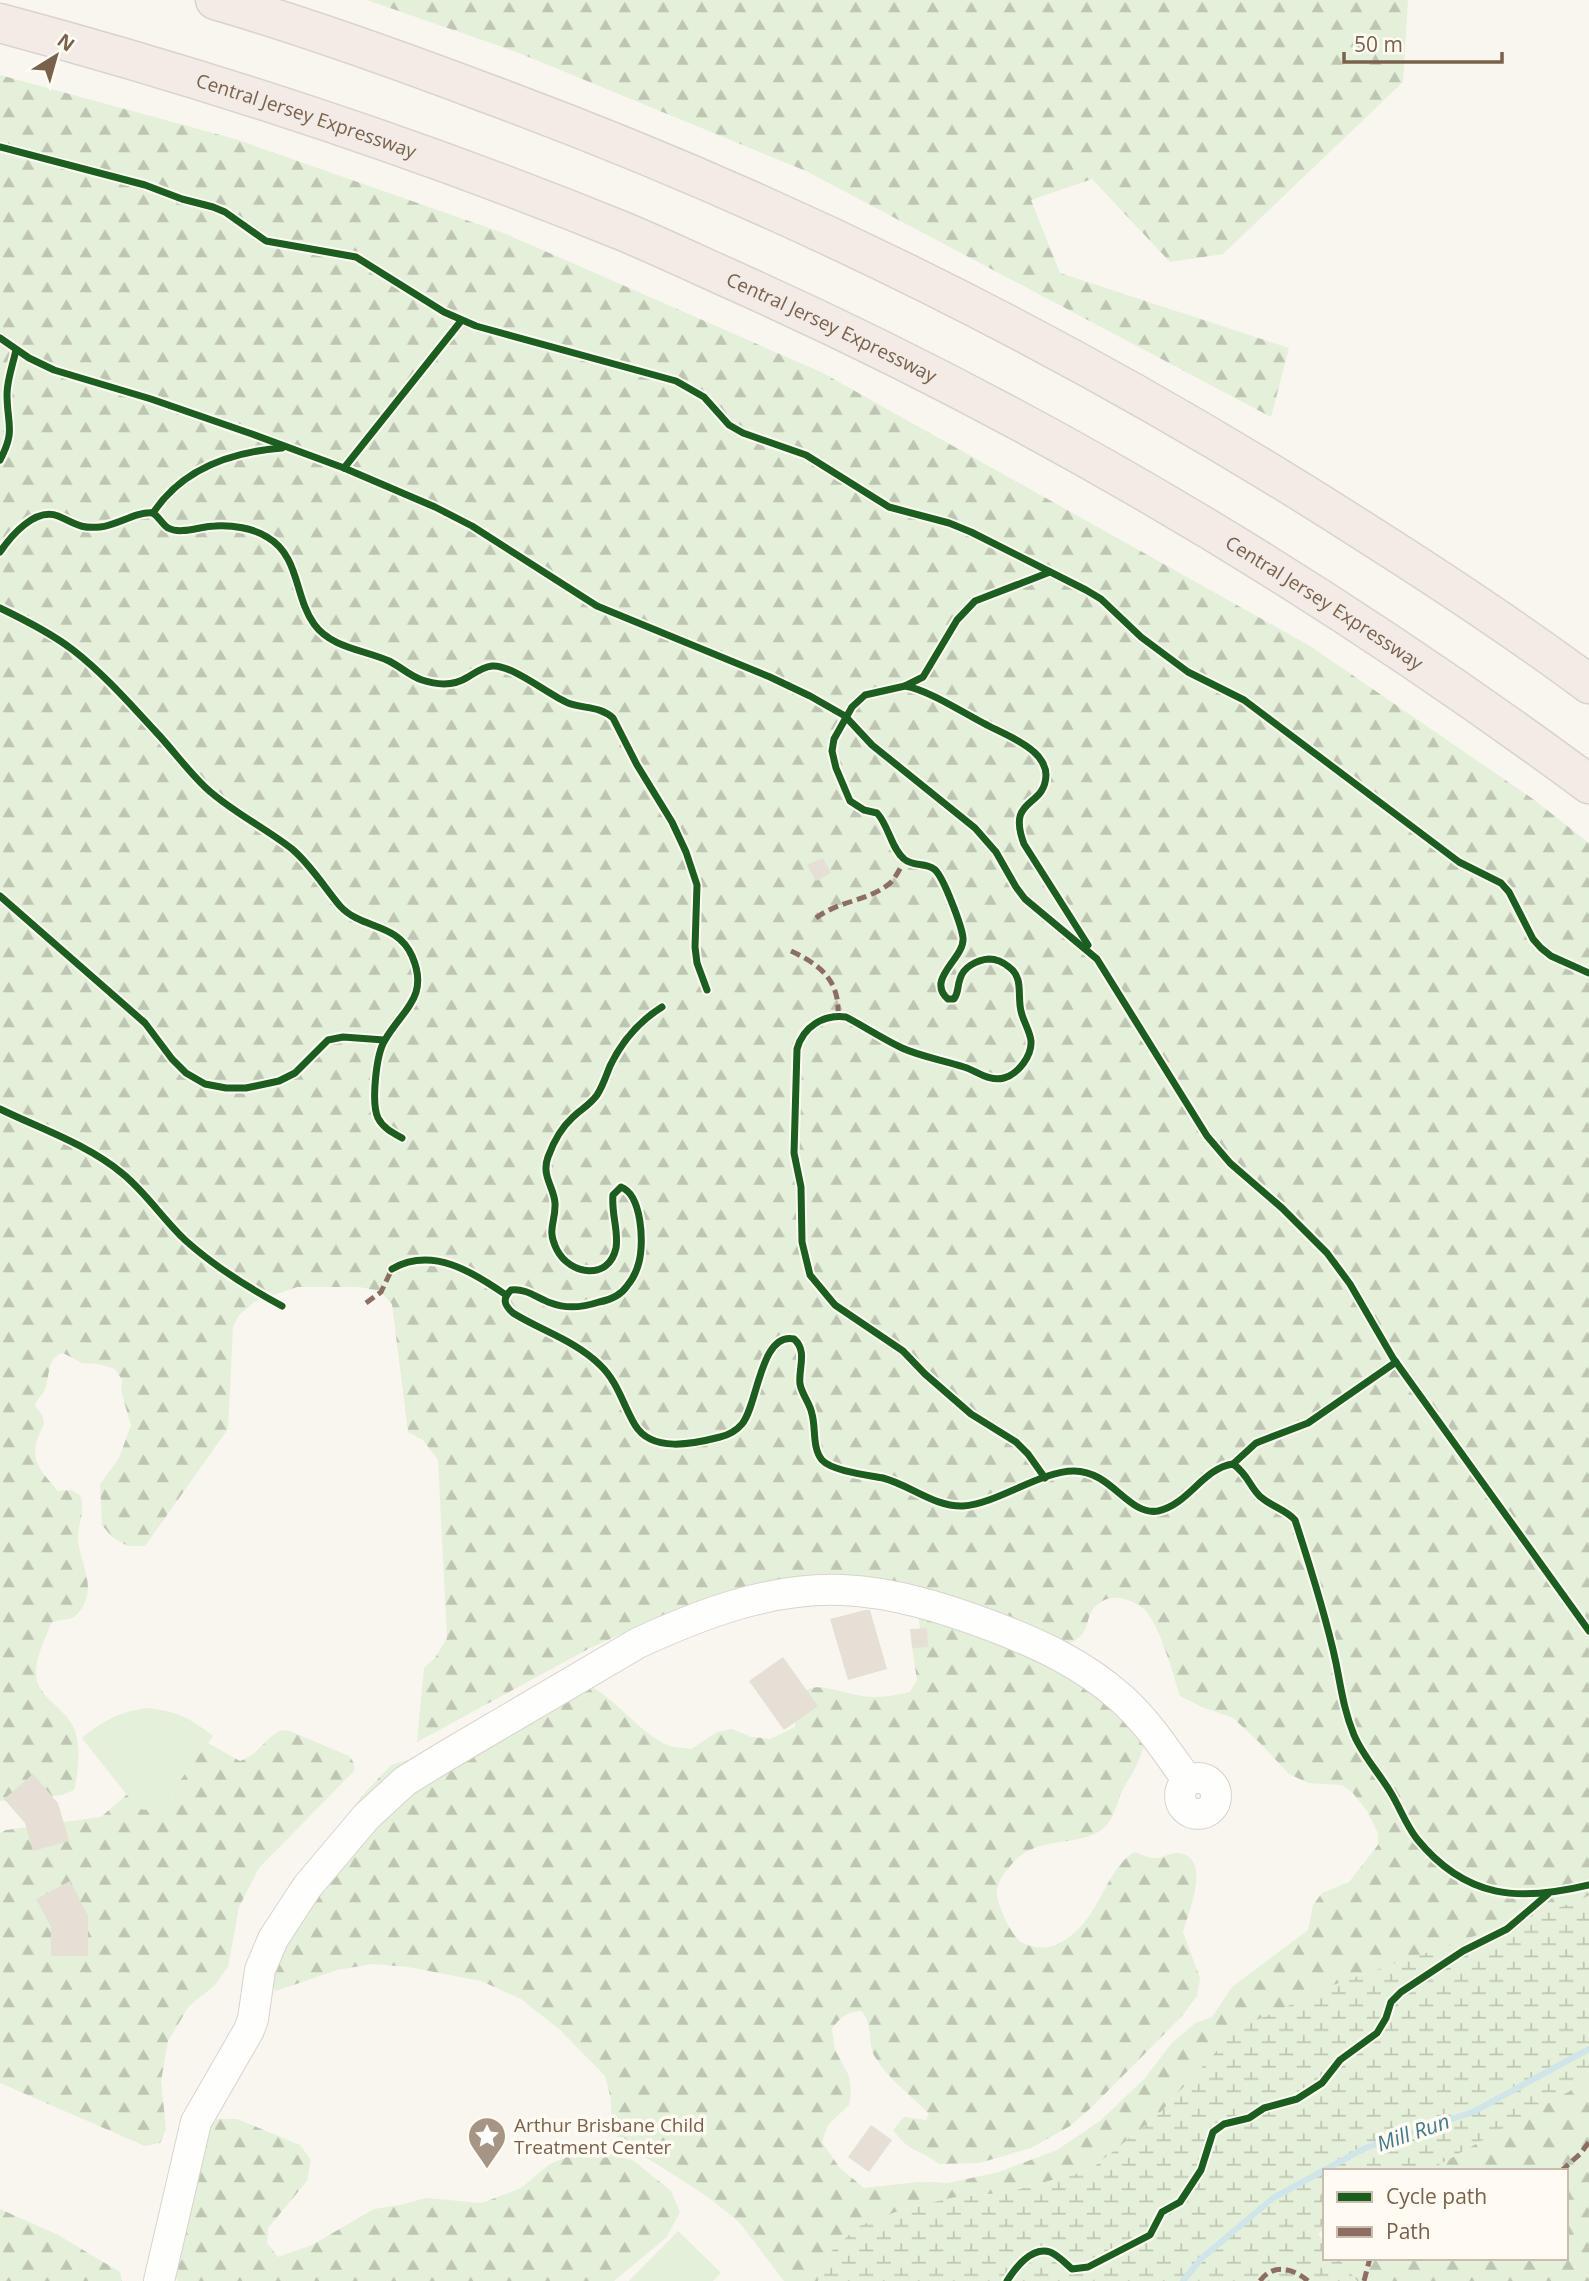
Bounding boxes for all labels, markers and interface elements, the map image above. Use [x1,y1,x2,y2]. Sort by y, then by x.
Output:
north arrow [21,21,91,91]
scale bar [1344,21,1502,65]
text: N [52,27,80,57]
text: 50 m [1354,30,1403,58]
street label: Central Jersey Expressway [193,67,420,165]
street label: Central Jersey Expressway [722,266,942,389]
street label: Central Jersey Expressway [1221,529,1429,676]
water label: Mill Run [1373,2107,1453,2157]
place label: Arthur Brisbane Child Treatment Center [514,2112,705,2160]
place icon: Arthur Brisbane Child Treatment Center [466,2115,508,2170]
legend [1323,2169,1568,2260]
text: Cycle path [1386,2182,1487,2210]
text: Path [1386,2217,1431,2245]

